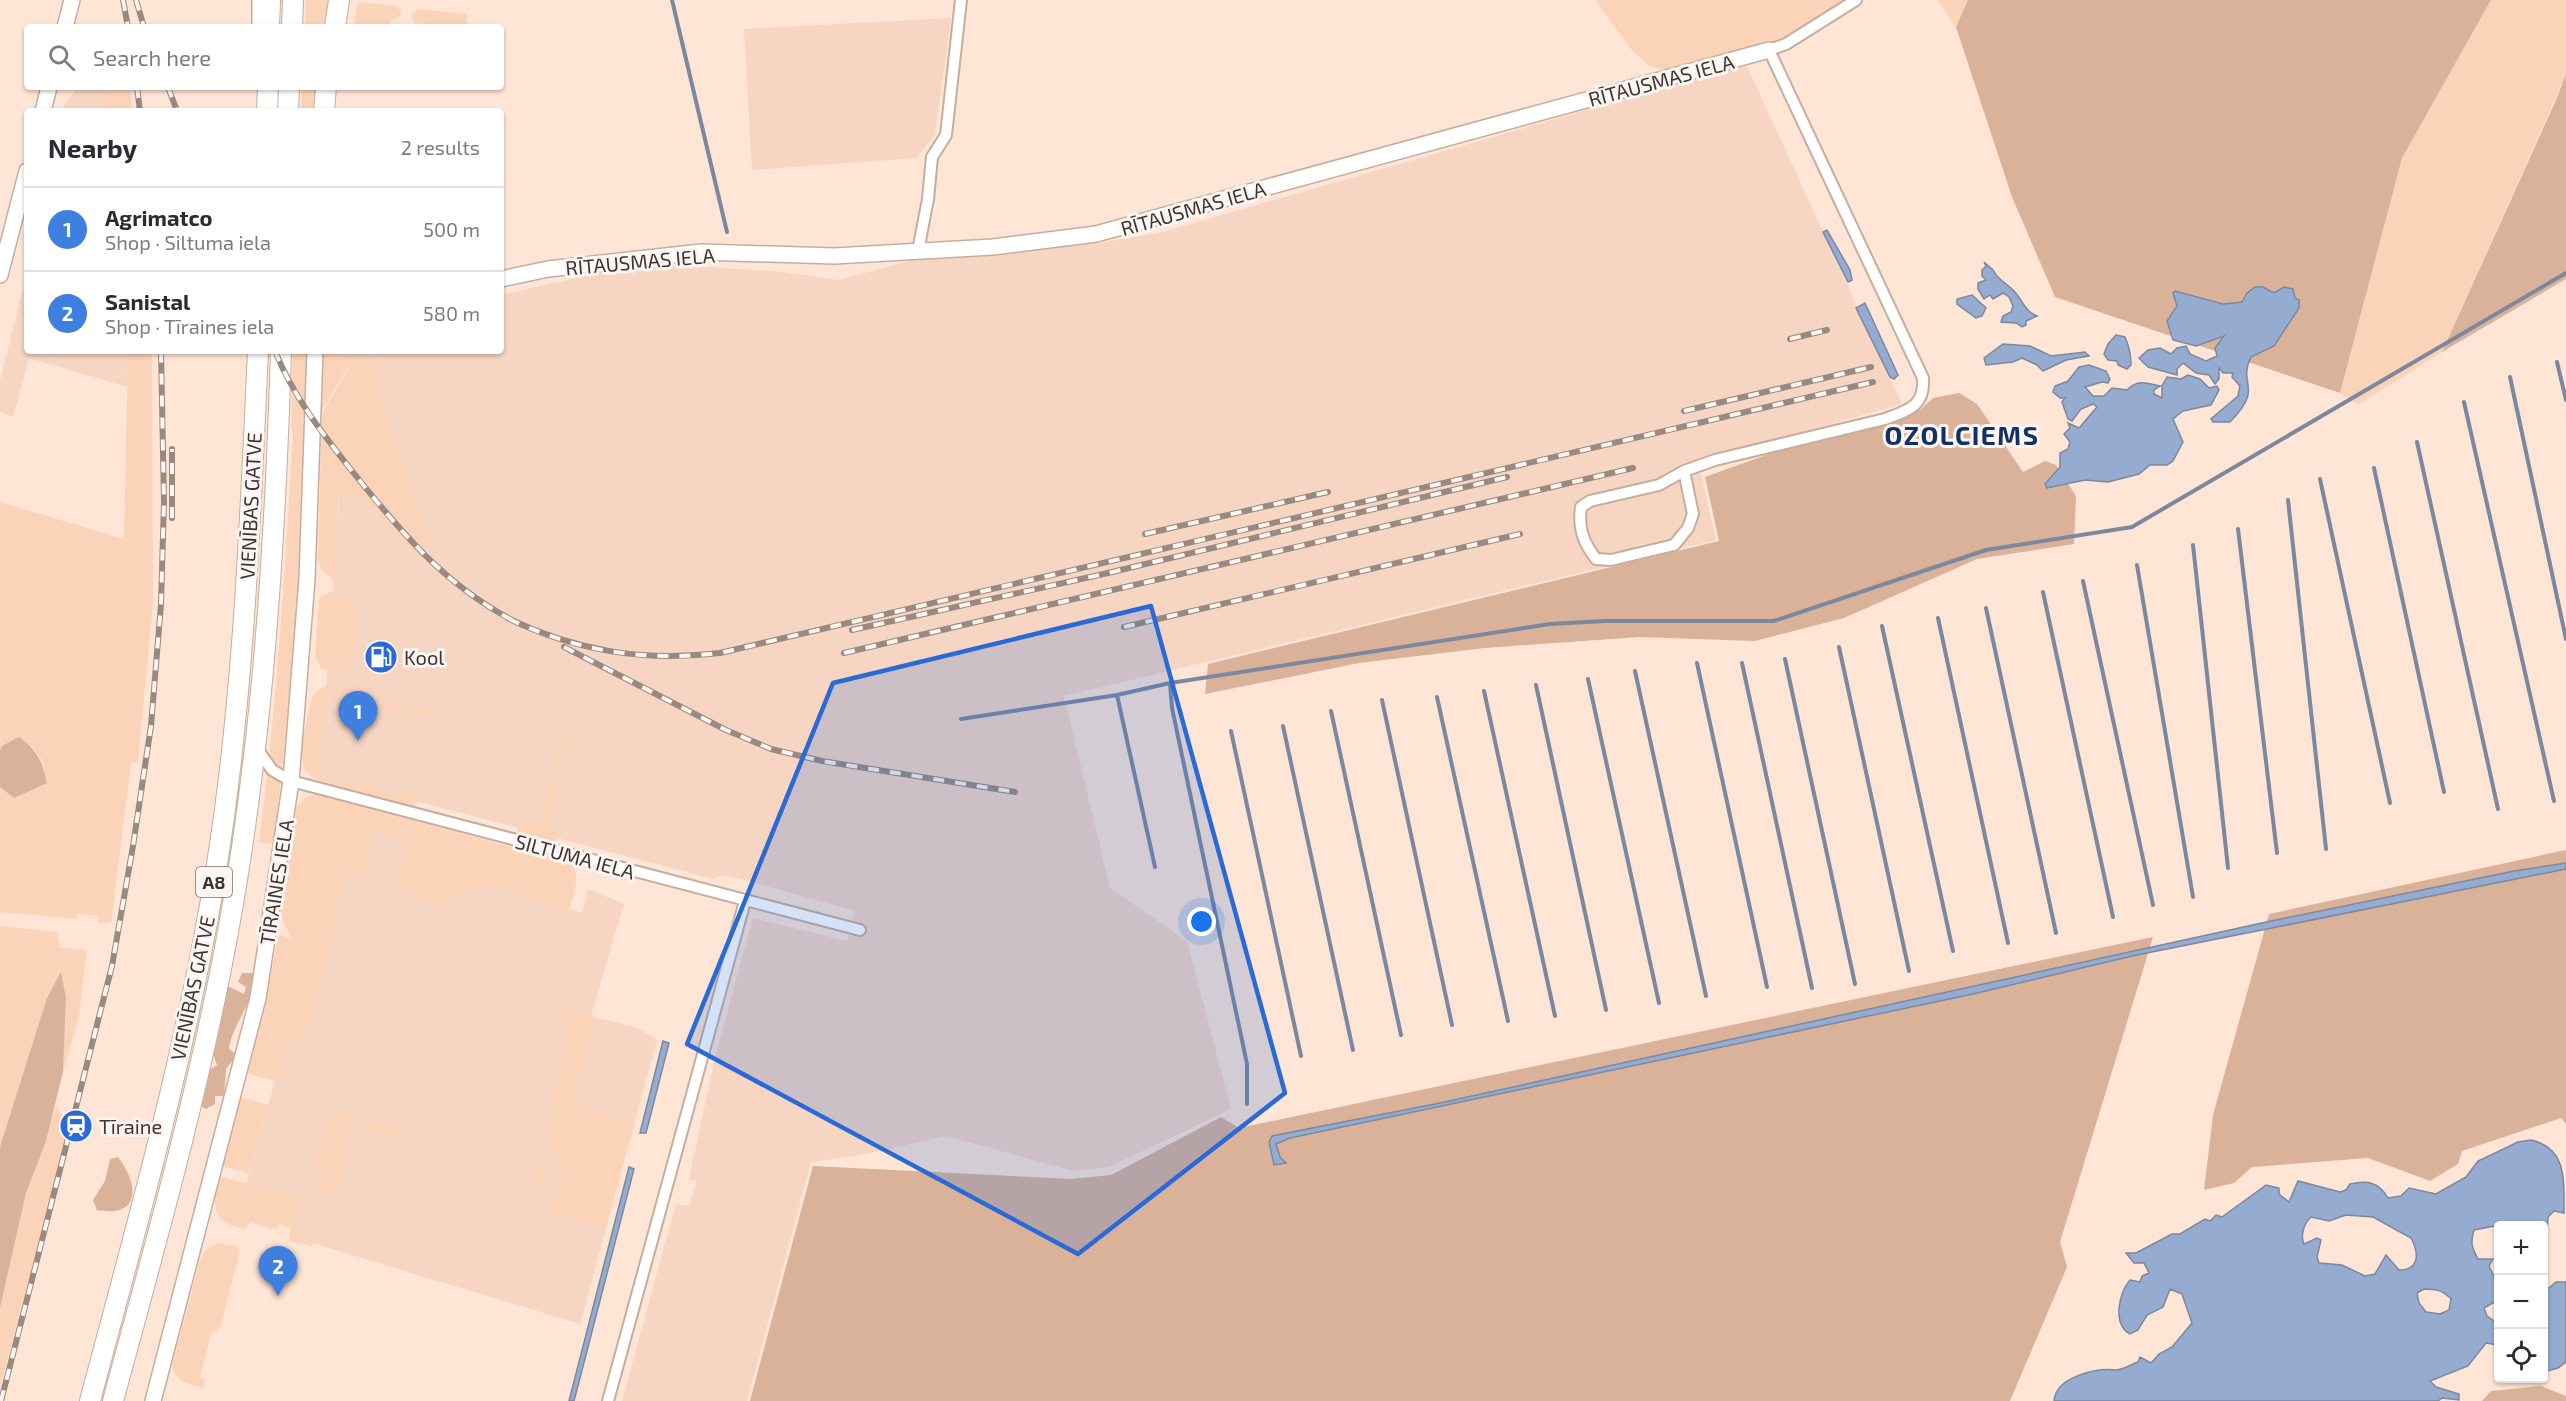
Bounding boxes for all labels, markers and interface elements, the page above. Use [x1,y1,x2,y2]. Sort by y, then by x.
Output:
search box [24,24,504,90]
icon: search [45,41,78,74]
text: Search here [93,44,211,70]
street label: RĪTAUSMAS IELA [1586,49,1737,111]
text: Nearby [48,132,137,163]
text: 2 results [401,135,480,159]
street label: RĪTAUSMAS IELA [1118,176,1269,240]
text: Agrimatco [105,204,213,230]
text: 1 [63,217,72,241]
text: 500 m [423,217,480,241]
text: Shop · Siltuma iela [105,230,271,254]
street label: RĪTAUSMAS IELA [564,242,716,279]
text: Sanistal [105,288,190,314]
text: 2 [62,301,73,325]
text: 580 m [423,301,480,325]
text: Shop · Tīraines iela [105,314,274,338]
district label: OZOLCIEMS [1885,419,2039,450]
street label: VIENĪBAS GATVE [234,432,266,580]
fuel station icon: Kool [363,639,399,675]
place label: Kool [404,645,444,669]
pin: 1 [338,692,378,741]
street label: TĪRAINES IELA [254,817,298,947]
street label: SILTUMA IELA [513,829,638,884]
road number: A8 [196,867,232,897]
your location [1187,907,1216,936]
street label: VIENĪBAS GATVE [165,913,219,1063]
station icon: Tīraine [58,1108,94,1144]
place label: Tīraine [99,1114,162,1138]
map controls [2494,1221,2548,1383]
button: + [2494,1221,2548,1275]
pin: 2 [258,1246,298,1296]
button: − [2494,1275,2548,1329]
button: locate [2494,1329,2548,1383]

